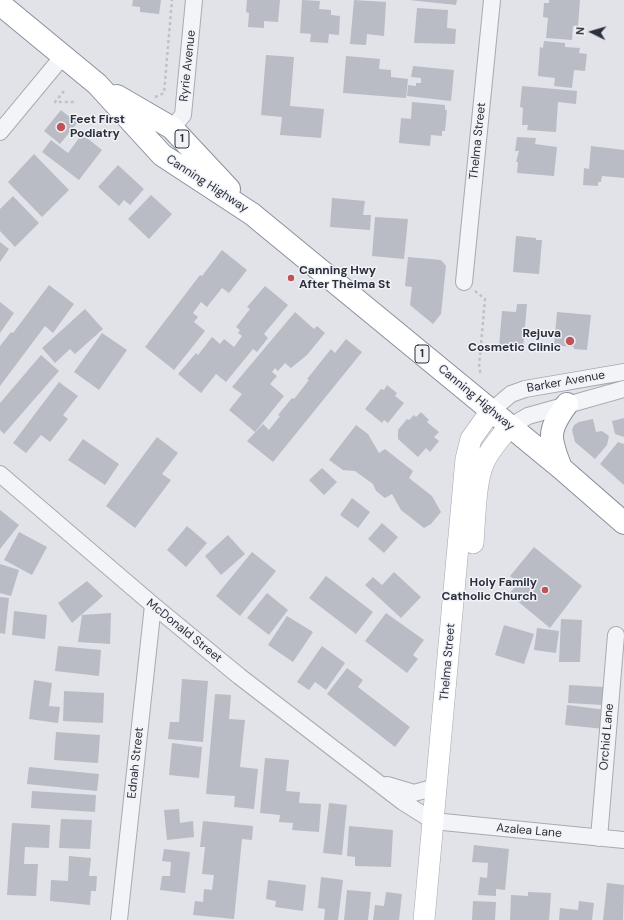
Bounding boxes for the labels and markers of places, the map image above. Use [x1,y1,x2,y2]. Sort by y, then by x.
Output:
place label: Feet First Podiatry [70,113,125,141]
marker: Feet First Podiatry [55,121,67,133]
place label: Canning Hwy After Thelma St [299,264,390,292]
marker: Canning Hwy After Thelma St [286,273,296,283]
place label: Rejuva Cosmetic Clinic [468,327,561,355]
marker: Rejuva Cosmetic Clinic [564,335,576,347]
place label: Holy Family Catholic Church [441,576,537,604]
marker: Holy Family Catholic Church [540,585,550,595]

